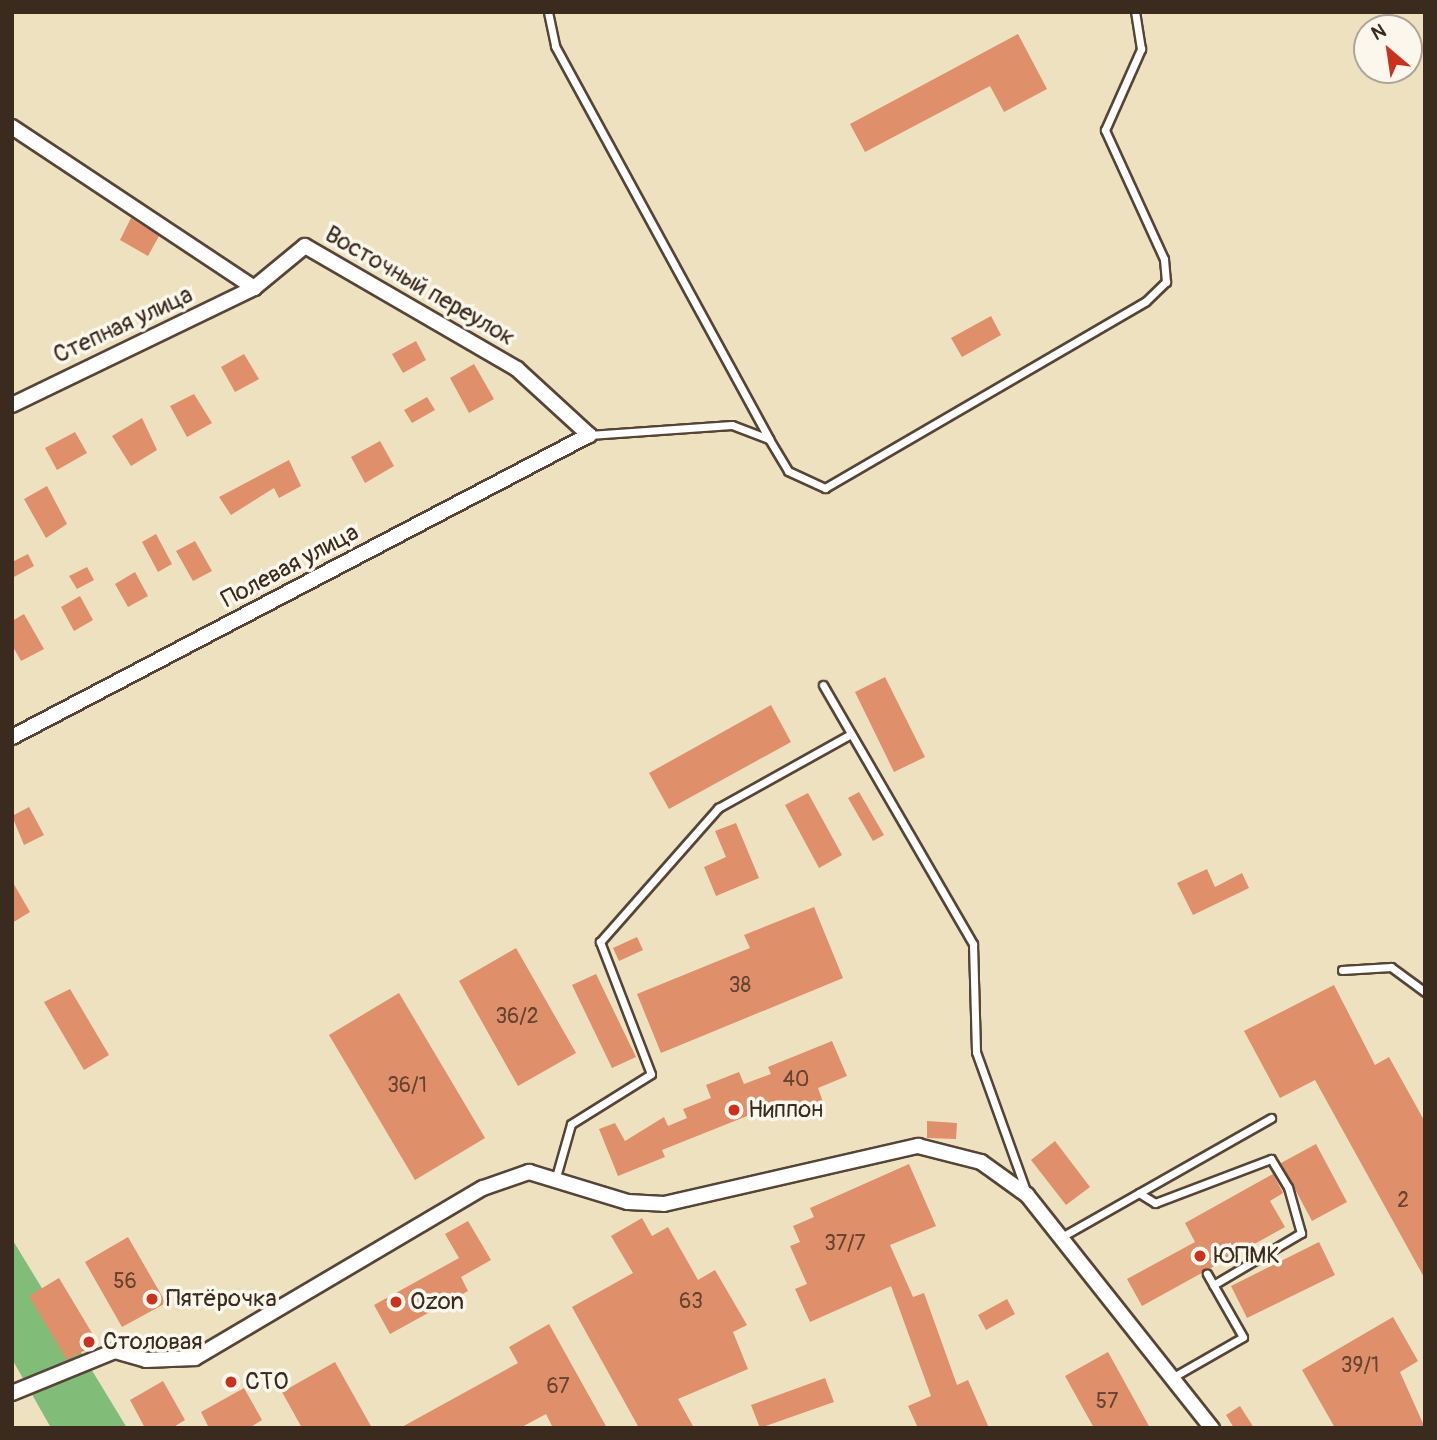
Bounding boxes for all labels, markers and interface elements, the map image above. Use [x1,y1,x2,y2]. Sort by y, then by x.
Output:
north arrow [1353,14,1423,84]
text: N [1367,19,1390,46]
street label: Восточный переулок [320,220,520,352]
street label: Степная улица [49,280,197,370]
street label: Полевая улица [217,518,363,614]
house number: 38 [729,973,751,999]
house number: 36/2 [495,1004,539,1030]
house number: 40 [783,1067,809,1093]
house number: 36/1 [387,1073,427,1099]
place label: Ниппон [748,1096,823,1124]
marker: Ниппон [726,1102,742,1118]
house number: 2 [1397,1188,1409,1214]
house number: 37/7 [824,1231,866,1257]
place label: ЮПМК [1214,1242,1280,1270]
marker: ЮПМК [1192,1248,1208,1264]
house number: 56 [113,1269,137,1295]
place label: Пятёрочка [166,1285,277,1313]
place label: Ozon [410,1288,464,1316]
house number: 63 [679,1289,703,1315]
marker: Пятёрочка [144,1291,160,1307]
marker: Ozon [388,1294,404,1310]
place label: Столовая [103,1328,202,1356]
marker: Столовая [81,1334,97,1350]
house number: 39/1 [1341,1353,1379,1379]
place label: СТО [245,1368,288,1396]
marker: СТО [223,1374,239,1390]
house number: 67 [546,1374,570,1400]
house number: 57 [1096,1389,1118,1415]

